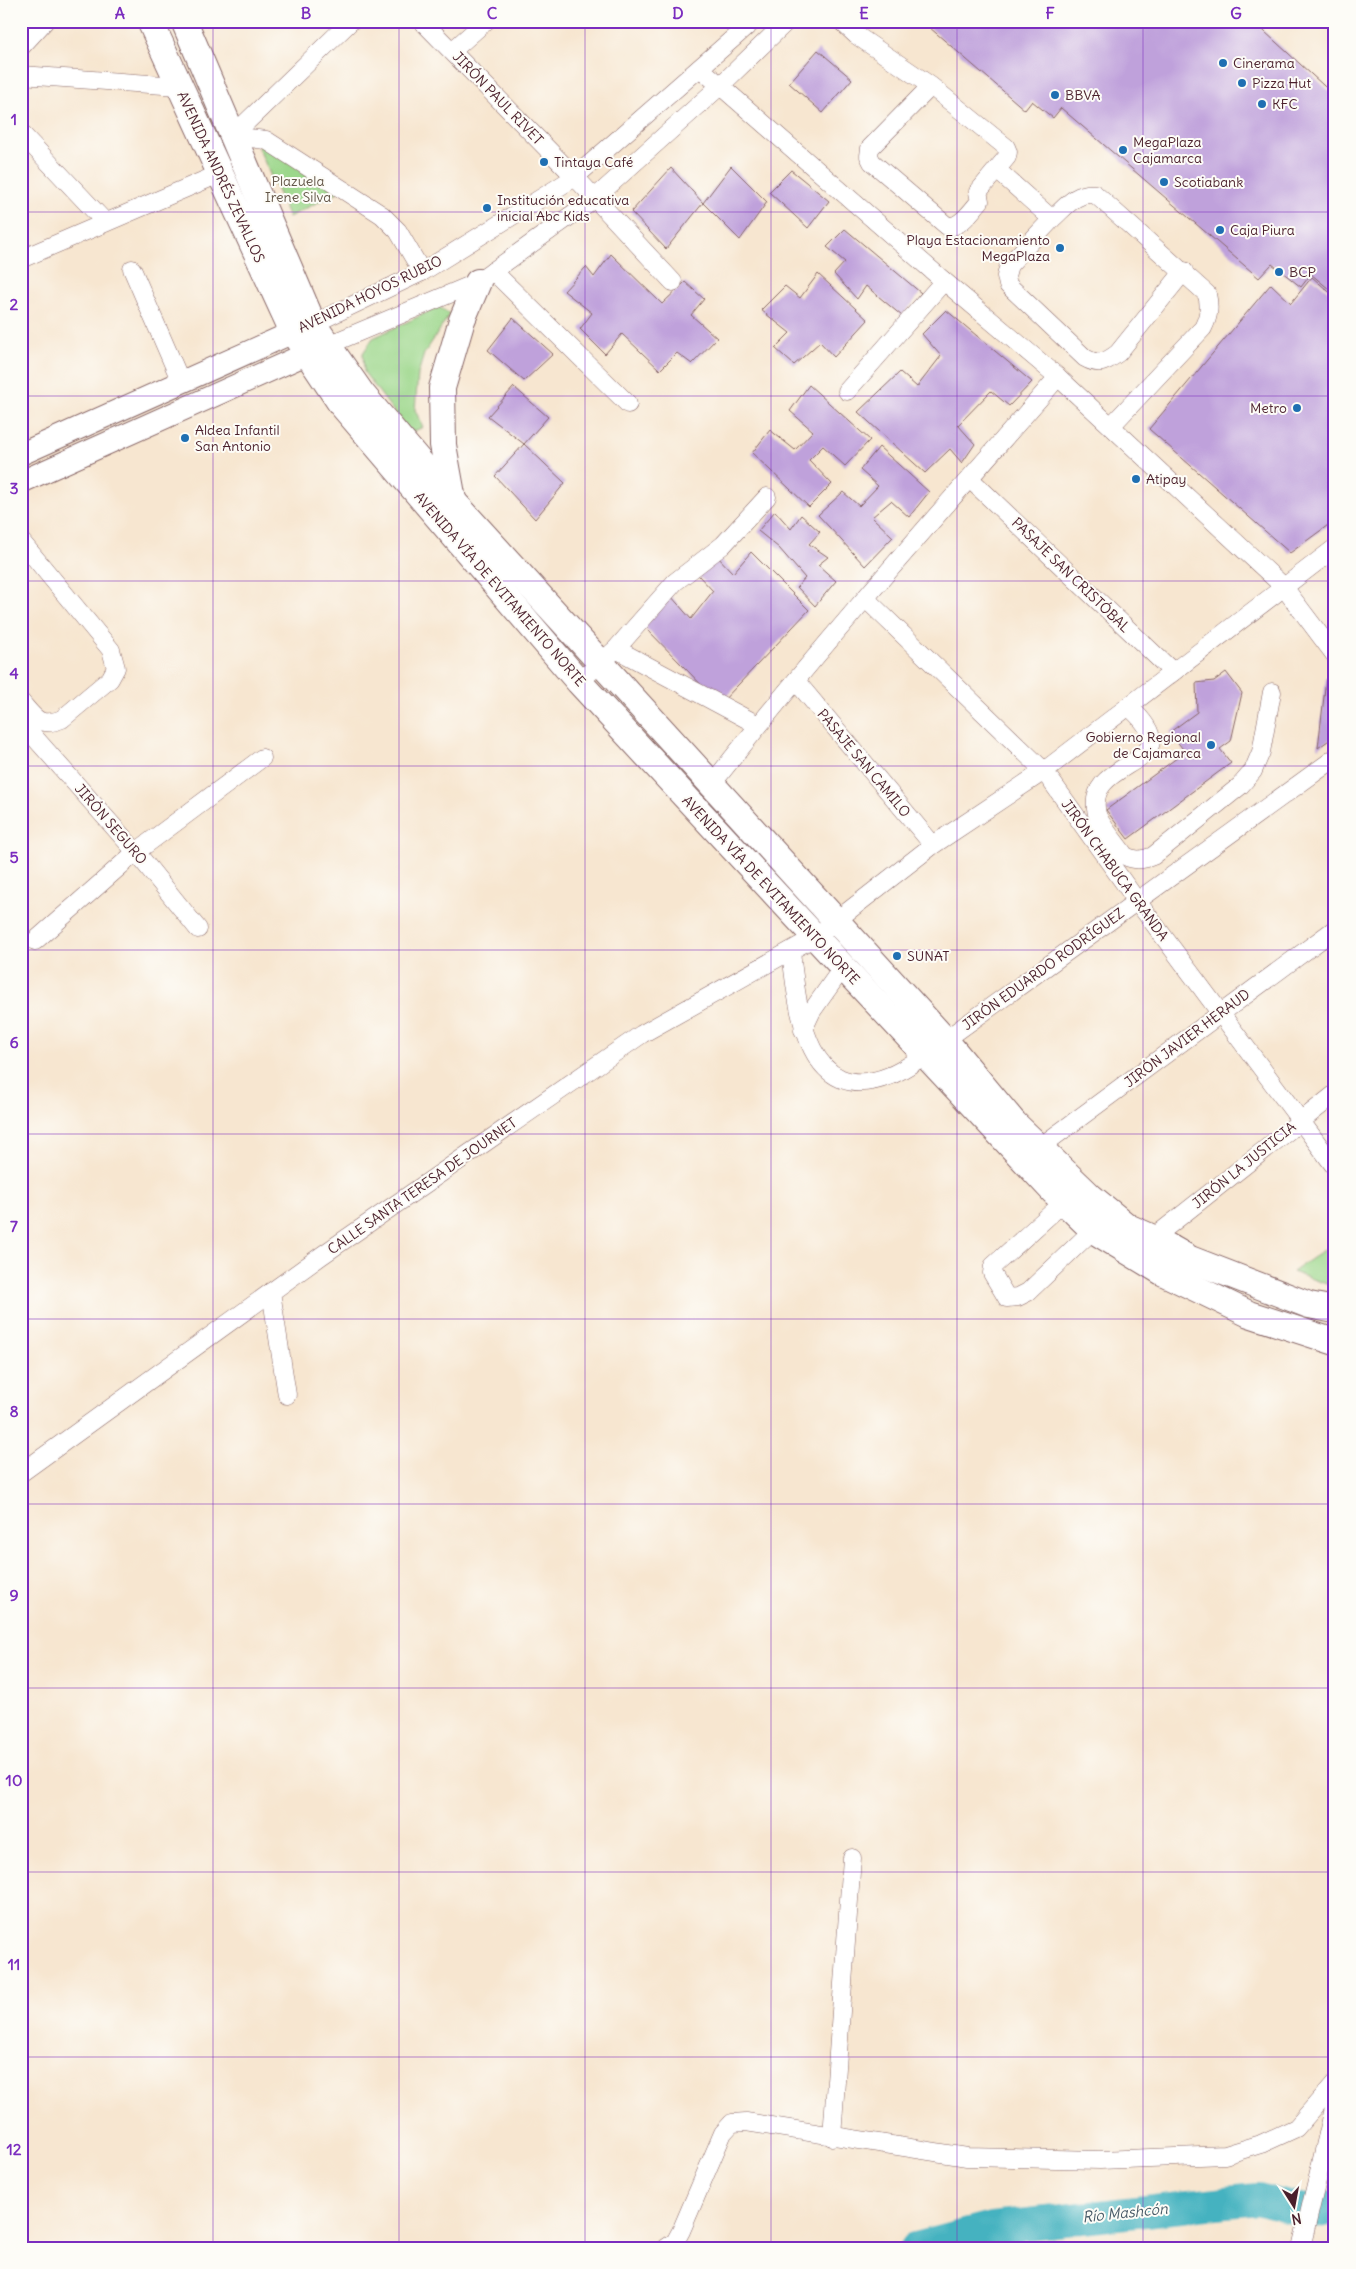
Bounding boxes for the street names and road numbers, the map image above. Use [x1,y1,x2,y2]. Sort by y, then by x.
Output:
street label: JIRÓN PAUL RIVET [449,48,547,148]
street label: AVENIDA ANDRÉS ZEVALLOS [173,88,269,266]
street label: AVENIDA HOYOS RUBIO [295,251,445,337]
street label: AVENIDA VÍA DE EVITAMIENTO NORTE [410,488,590,690]
street label: PASAJE SAN CRISTÓBAL [1008,514,1134,637]
street label: PASAJE SAN CAMILO [813,705,915,821]
street label: JIRÓN SEGURO [71,780,151,868]
street label: AVENIDA VÍA DE EVITAMIENTO NORTE [678,792,864,988]
street label: JIRÓN CHABUCA GRANDA [1057,796,1173,944]
street label: JIRÓN EDUARDO RODRÍGUEZ [958,904,1128,1034]
street label: JIRÓN JAVIER HERAUD [1121,985,1254,1091]
street label: CALLE SANTA TERESA DE JOURNET [324,1114,520,1258]
street label: JIRÓN LA JUSTICIA [1189,1118,1299,1212]

